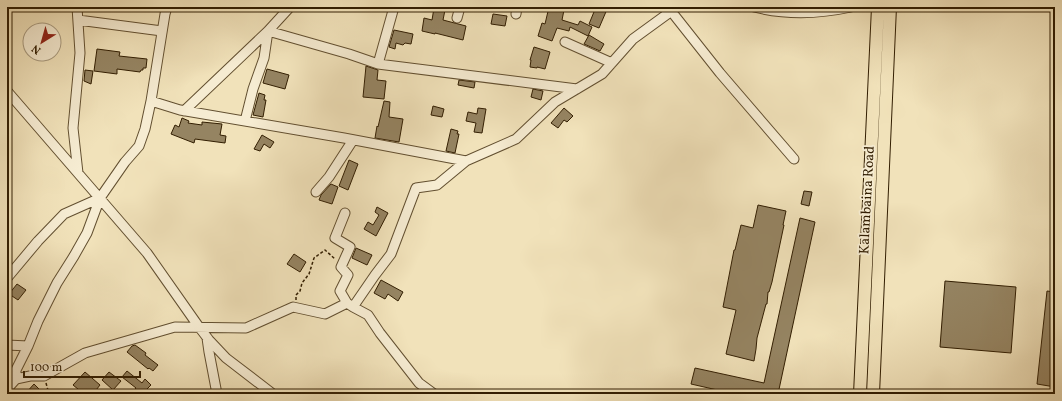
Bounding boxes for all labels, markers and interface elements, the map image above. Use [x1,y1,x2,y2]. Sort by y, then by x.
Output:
north arrow [22,22,62,62]
text: N [29,40,45,57]
street label: Kalambaina Road [855,145,880,255]
scale bar [24,353,140,379]
text: 100 m [30,360,63,376]

